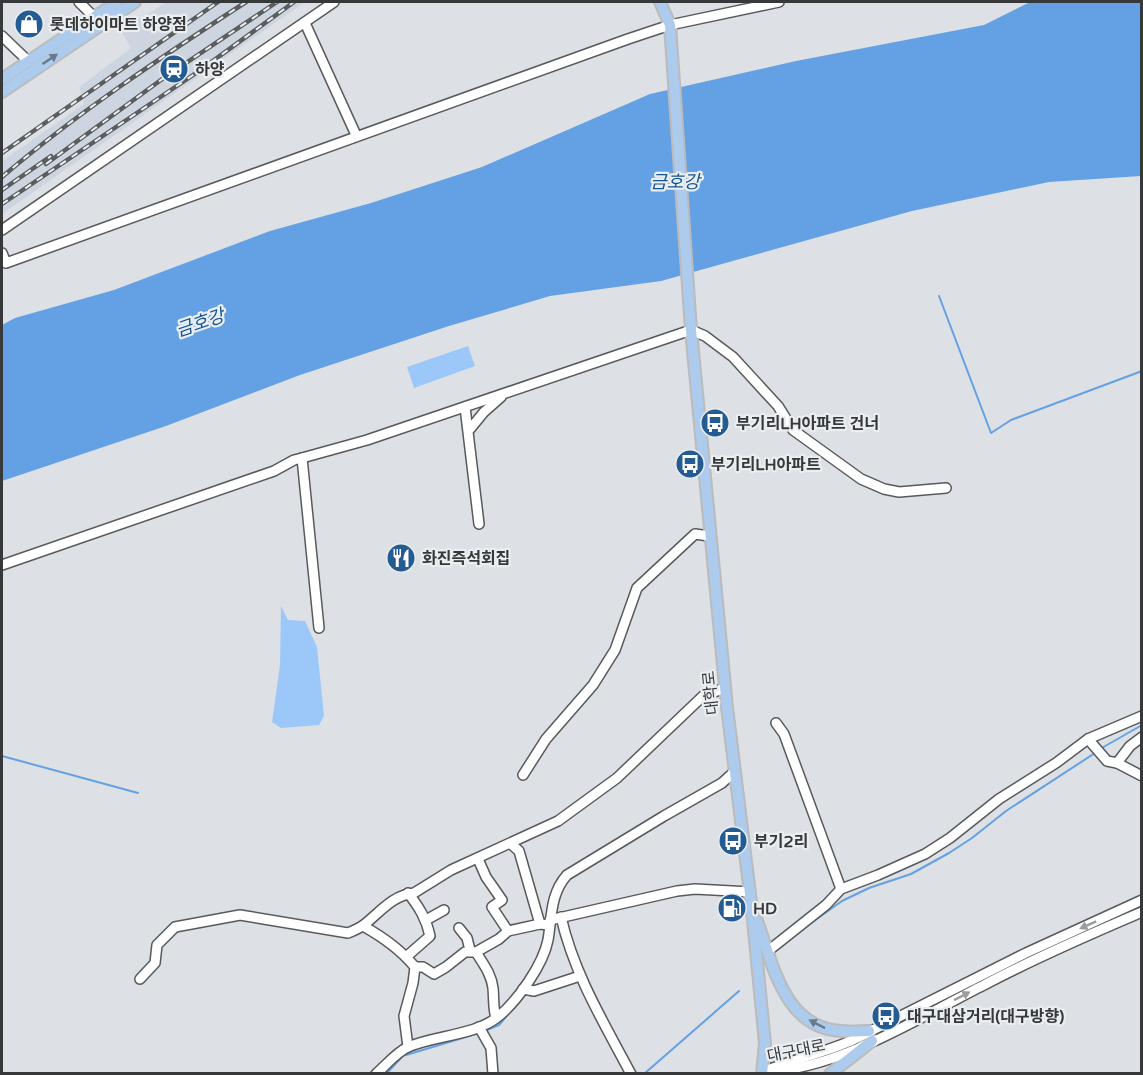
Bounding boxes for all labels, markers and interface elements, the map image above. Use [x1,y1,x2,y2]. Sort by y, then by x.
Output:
shop icon: 롯데하이마트 하양점 [13,8,45,40]
place label: 롯데하이마트 하양점 [50,15,187,35]
station icon: 하양 [158,53,190,85]
one-way arrow [42,54,58,65]
place label: 하양 [195,60,225,80]
water label: 금호강 [650,171,702,193]
water label: 금호강 [173,304,229,341]
bus stop icon: 부기리LH아파트 건너 [699,407,731,439]
place label: 부기리LH아파트 건너 [736,414,879,434]
bus stop icon: 부기리LH아파트 [674,448,706,480]
place label: 부기리LH아파트 [711,455,821,475]
restaurant icon: 화진즉석회집 [385,542,417,574]
place label: 화진즉석회집 [422,549,510,569]
street label: 대학로 [699,670,723,716]
bus stop icon: 부기2리 [717,825,749,857]
place label: 부기2리 [754,832,808,852]
fuel station icon: HD [716,892,748,924]
place label: HD [753,899,777,919]
one-way arrow [1080,920,1097,929]
one-way arrow [953,991,971,1001]
bus stop icon: 대구대삼거리(대구방향) [870,1000,902,1032]
place label: 대구대삼거리(대구방향) [907,1007,1064,1027]
one-way arrow [809,1019,826,1029]
street label: 대구대로 [765,1035,827,1066]

